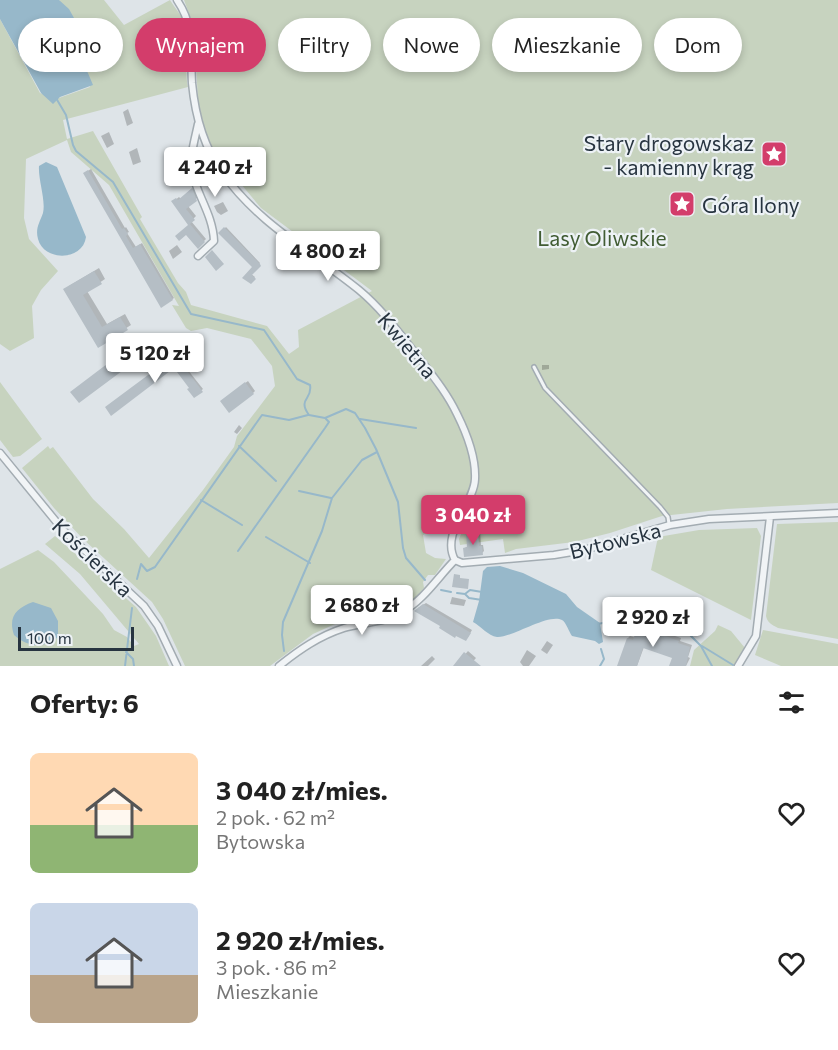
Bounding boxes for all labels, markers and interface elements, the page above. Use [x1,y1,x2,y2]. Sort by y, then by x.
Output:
chip: Kupno [18,18,123,72]
chip: Wynajem [135,18,266,72]
chip: Filtry [278,18,371,72]
chip: Nowe [383,18,480,72]
chip: Mieszkanie [492,18,642,72]
chip: Dom [654,18,742,72]
place label: Stary drogowskaz - kamienny krąg [584,130,754,179]
place icon: Stary drogowskaz - kamienny krąg [759,139,789,169]
pin: 4 240 zł [153,147,277,198]
text: 4 240 zł [178,154,252,178]
place icon: Góra Ilony [667,189,697,219]
place label: Góra Ilony [702,192,800,217]
park label: Lasy Oliwskie [537,225,667,250]
pin: 4 800 zł [266,231,390,282]
text: 4 800 zł [290,238,366,262]
street label: Kwietna [373,307,443,383]
pin: 5 120 zł [93,333,217,384]
text: 5 120 zł [120,340,190,364]
pin: 3 040 zł [411,495,535,546]
text: 3 040 zł [435,502,511,526]
street label: Kościerska [48,513,138,601]
street label: Bytowska [567,517,663,563]
pin: 2 680 zł [300,585,424,636]
text: 2 680 zł [325,592,399,616]
pin: 2 920 zł [591,597,715,648]
text: 2 920 zł [616,604,690,628]
scale bar [18,624,134,652]
text: 100 m [27,628,72,647]
icon: filters [775,686,808,719]
text: Oferty: 6 [30,687,139,718]
text: 3 040 zł/mies. [216,774,388,805]
icon: home [78,777,150,849]
icon: heart [775,797,808,830]
text: 2 pok. · 62 m² [216,805,335,829]
text: Bytowska [216,829,305,853]
text: 2 920 zł/mies. [216,924,385,955]
icon: home [78,927,150,999]
icon: heart [775,947,808,980]
text: 3 pok. · 86 m² [216,955,337,979]
text: Mieszkanie [216,979,318,1003]

